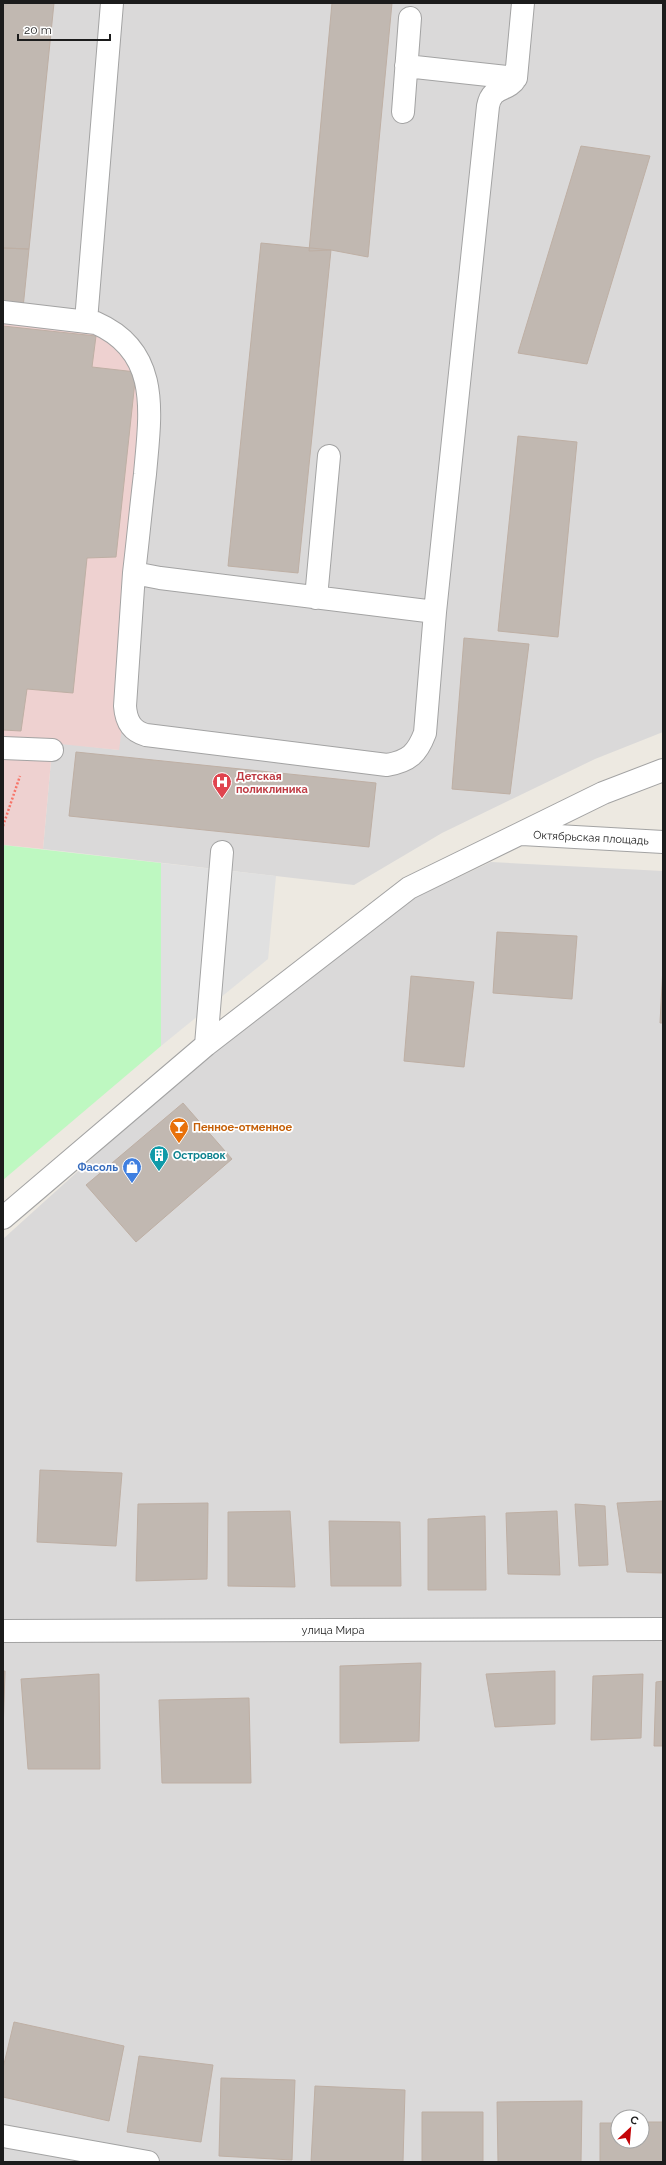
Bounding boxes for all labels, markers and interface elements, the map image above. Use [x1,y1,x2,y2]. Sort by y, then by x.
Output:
scale bar [18,16,110,42]
text: 20 m [24,23,52,37]
place label: Детская поликлиника [236,770,308,796]
hospital icon: Детская поликлиника [211,771,233,799]
street label: Октябрьская площадь [533,828,650,848]
bar icon: Пенное-отменное [168,1116,190,1144]
place label: Пенное-отменное [193,1121,292,1134]
building icon: Островок [148,1144,170,1172]
place label: Островок [173,1149,227,1162]
shop icon: Фасоль [121,1156,143,1184]
place label: Фасоль [77,1161,118,1174]
street label: улица Мира [302,1624,364,1637]
north arrow [610,2109,650,2149]
text: С [628,2113,641,2128]

